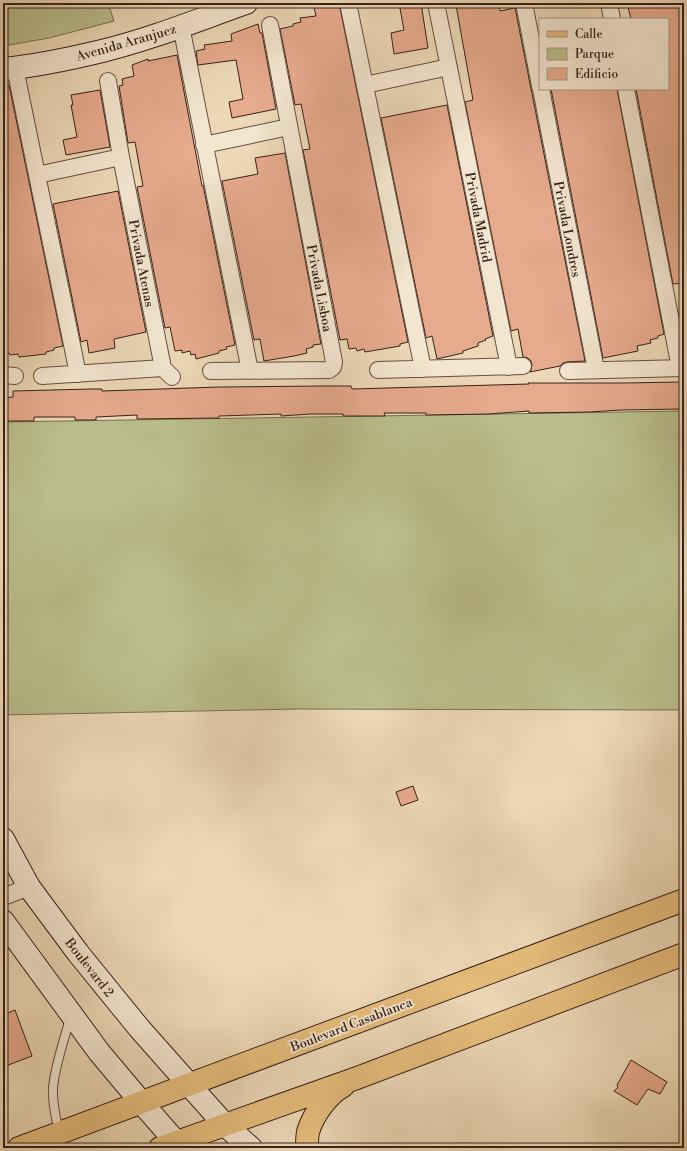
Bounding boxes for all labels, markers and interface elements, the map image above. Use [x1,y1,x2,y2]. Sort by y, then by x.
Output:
legend [539,18,669,90]
street label: Avenida Aranjuez [74,21,178,65]
text: Calle [575,27,602,42]
text: Parque [575,47,614,62]
text: Edificio [575,67,618,82]
street label: Privada Madrid [461,171,495,264]
street label: Privada Londres [550,180,584,279]
street label: Privada Atenas [125,218,157,309]
street label: Privada Lisboa [303,243,335,334]
street label: Boulevard 2 [61,934,117,1000]
street label: Boulevard Casablanca [287,994,415,1056]

